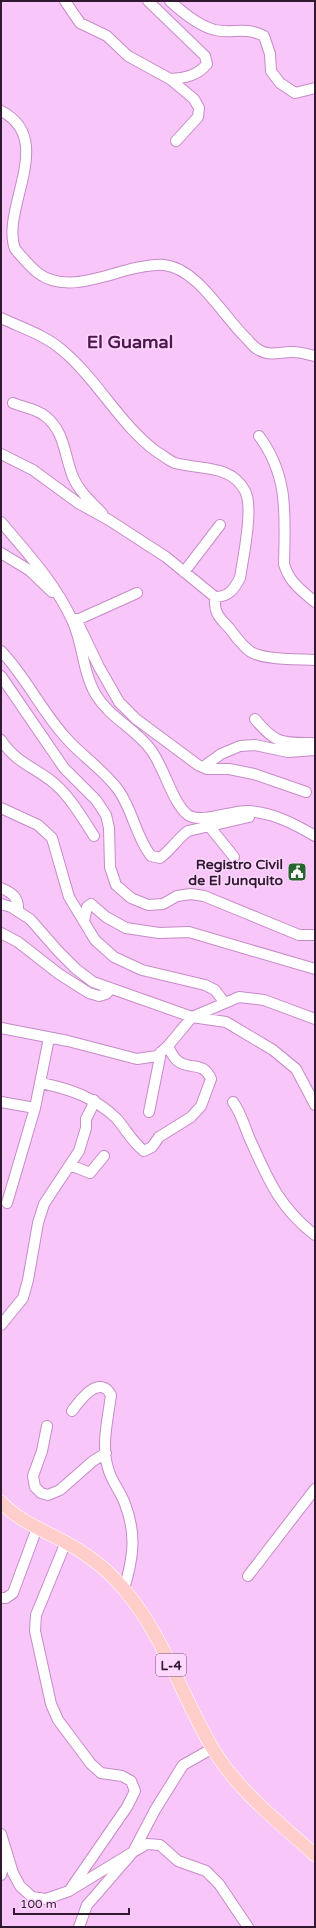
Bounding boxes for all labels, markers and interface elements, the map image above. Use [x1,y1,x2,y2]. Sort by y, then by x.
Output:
district label: El Guamal [87,331,173,353]
place label: Registro Civil de El Junquito [188,856,283,889]
public building icon: Registro Civil de El Junquito [286,861,308,883]
road number: L-4 [156,1654,186,1676]
scale bar [14,1890,129,1916]
text: 100 m [20,1897,57,1911]

